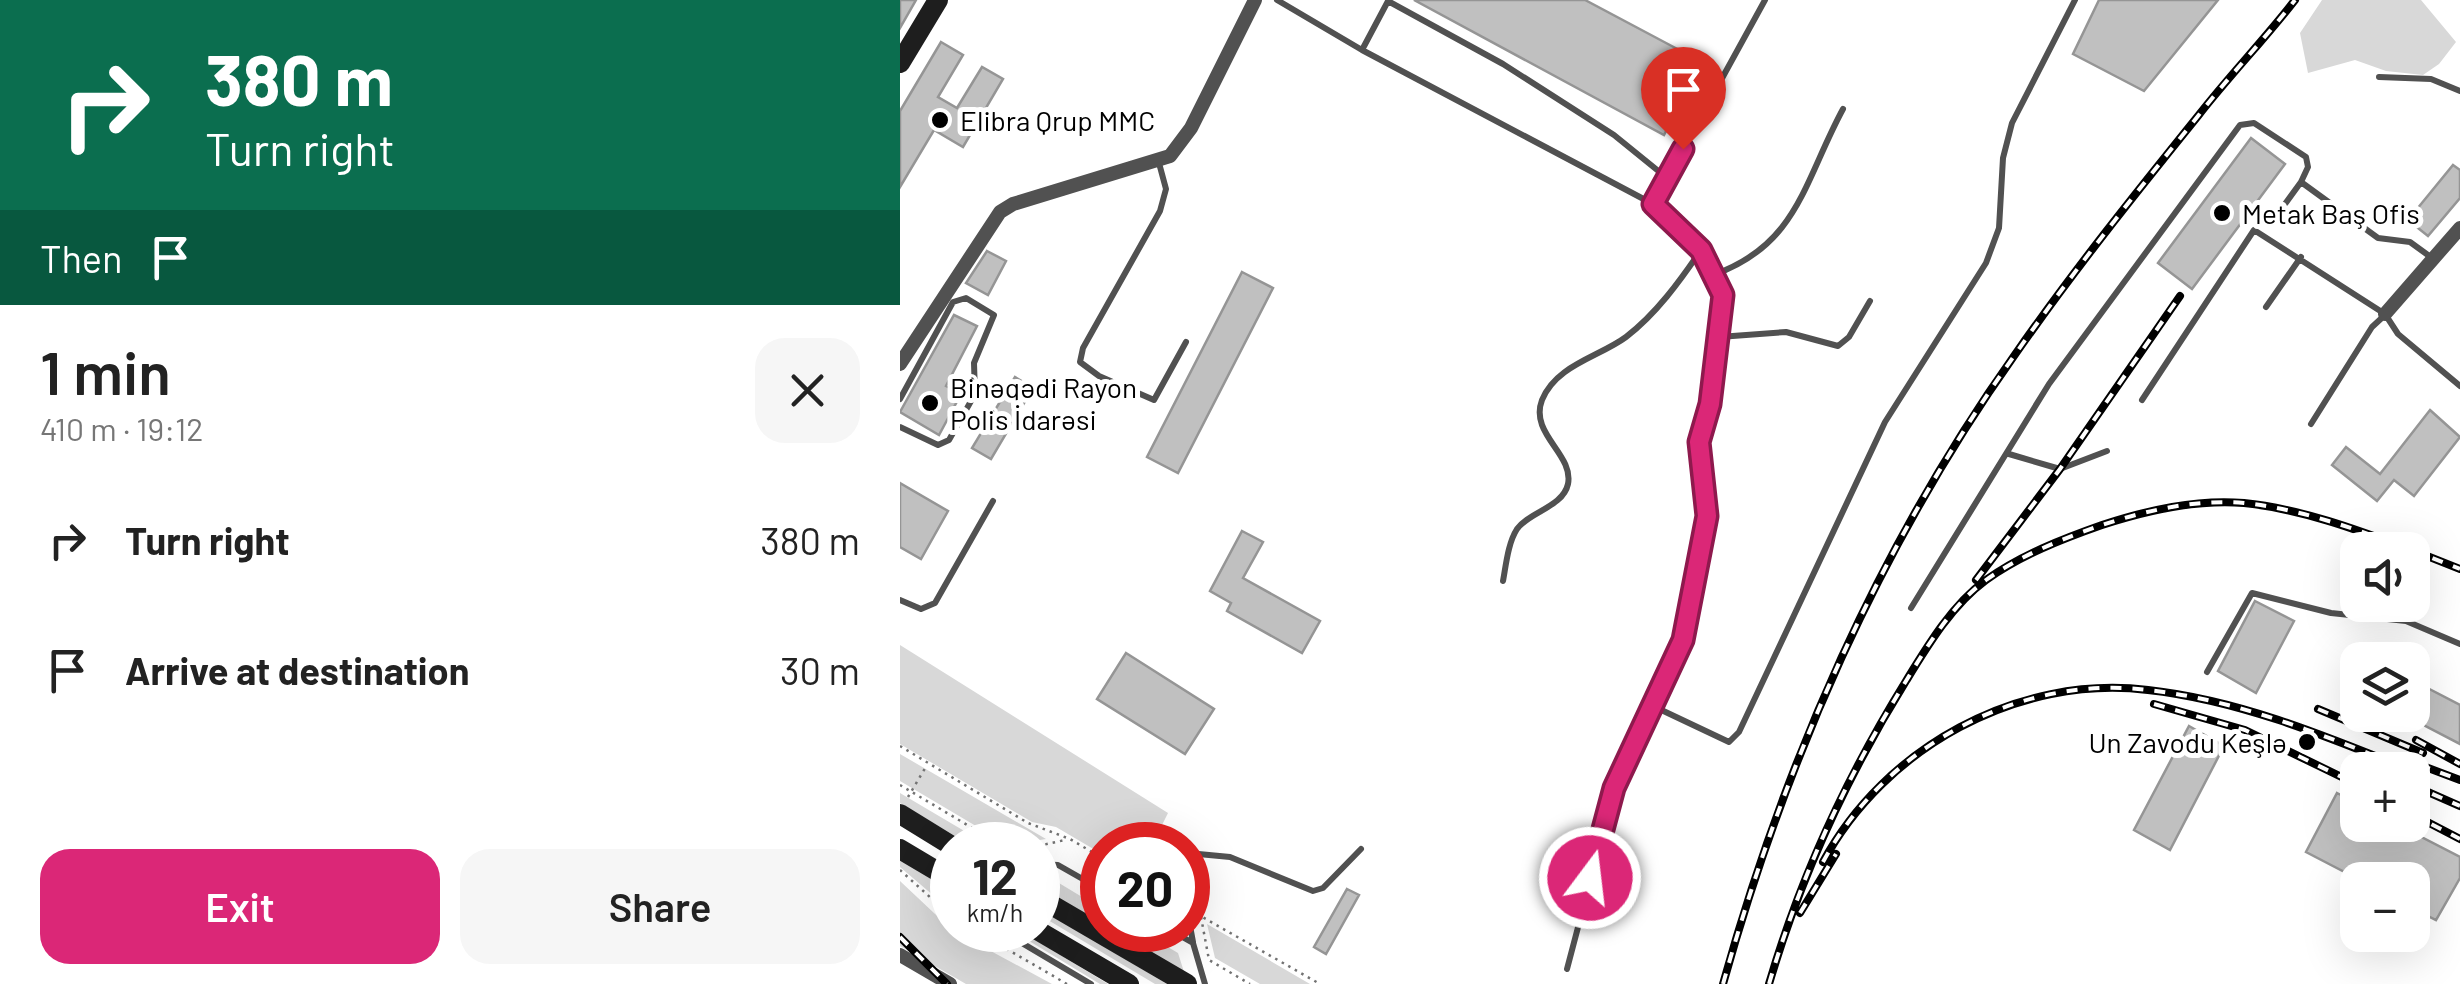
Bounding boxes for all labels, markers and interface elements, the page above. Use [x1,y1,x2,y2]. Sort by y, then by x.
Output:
text: 380 m [205,36,393,120]
icon: right [40,40,170,170]
pin [1641,47,1726,150]
icon: arrive [1656,62,1711,117]
place label: Elibra Qrup MMC [960,103,1155,137]
marker: Elibra Qrup MMC [929,109,951,131]
text: Turn right [205,121,395,175]
place label: Metak Baş Ofis [2242,196,2420,230]
marker: Metak Baş Ofis [2211,202,2233,224]
icon: arrive [143,230,198,285]
text: Then [40,235,123,281]
text: 1 min [40,335,171,407]
button: close [755,338,860,443]
place label: Binəqədi Rayon Polis İdarəsi [950,370,1137,436]
marker: Binəqədi Rayon Polis İdarəsi [919,392,941,414]
text: 410 m · 19:12 [40,409,203,447]
icon: right [40,513,95,568]
text: Turn right [125,517,290,563]
text: 380 m [760,517,860,563]
map controls [2340,532,2430,952]
button: sound [2340,532,2430,622]
button: layers [2340,642,2430,732]
icon: arrive [40,643,95,698]
text: Arrive at destination [125,647,470,693]
text: 30 m [780,647,860,693]
place label: Un Zavodu Keşlə [2088,725,2287,759]
marker: Un Zavodu Keşlə [2296,731,2318,753]
button: + [2340,752,2430,842]
speed limit sign: 20 [1080,822,1210,952]
position arrow [1538,826,1642,930]
text: 12 [972,845,1018,905]
button: Exit [40,849,440,964]
button: Share [460,849,860,964]
button: − [2340,862,2430,952]
text: km/h [967,897,1023,927]

